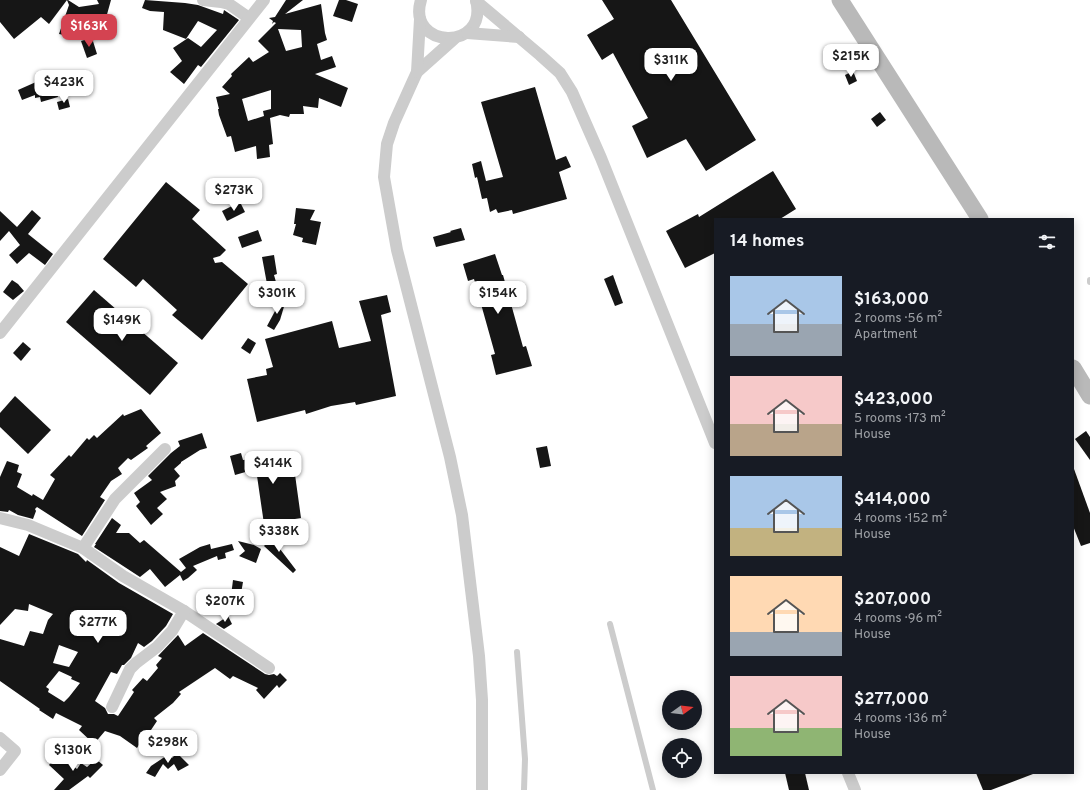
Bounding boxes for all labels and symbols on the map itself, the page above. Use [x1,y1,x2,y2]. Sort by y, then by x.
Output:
pin: $163K [61,14,117,48]
pin: $215K [823,44,879,78]
pin: $311K [643,48,699,82]
pin: $423K [36,70,92,104]
pin: $273K [206,178,262,212]
pin: $301K [249,281,305,315]
pin: $154K [470,281,526,315]
pin: $149K [94,308,150,342]
pin: $414K [245,451,301,485]
pin: $338K [251,519,307,553]
pin: $207K [197,589,253,623]
pin: $277K [70,610,126,644]
north arrow [662,690,702,730]
pin: $298K [140,730,196,764]
pin: $130K [45,738,101,772]

